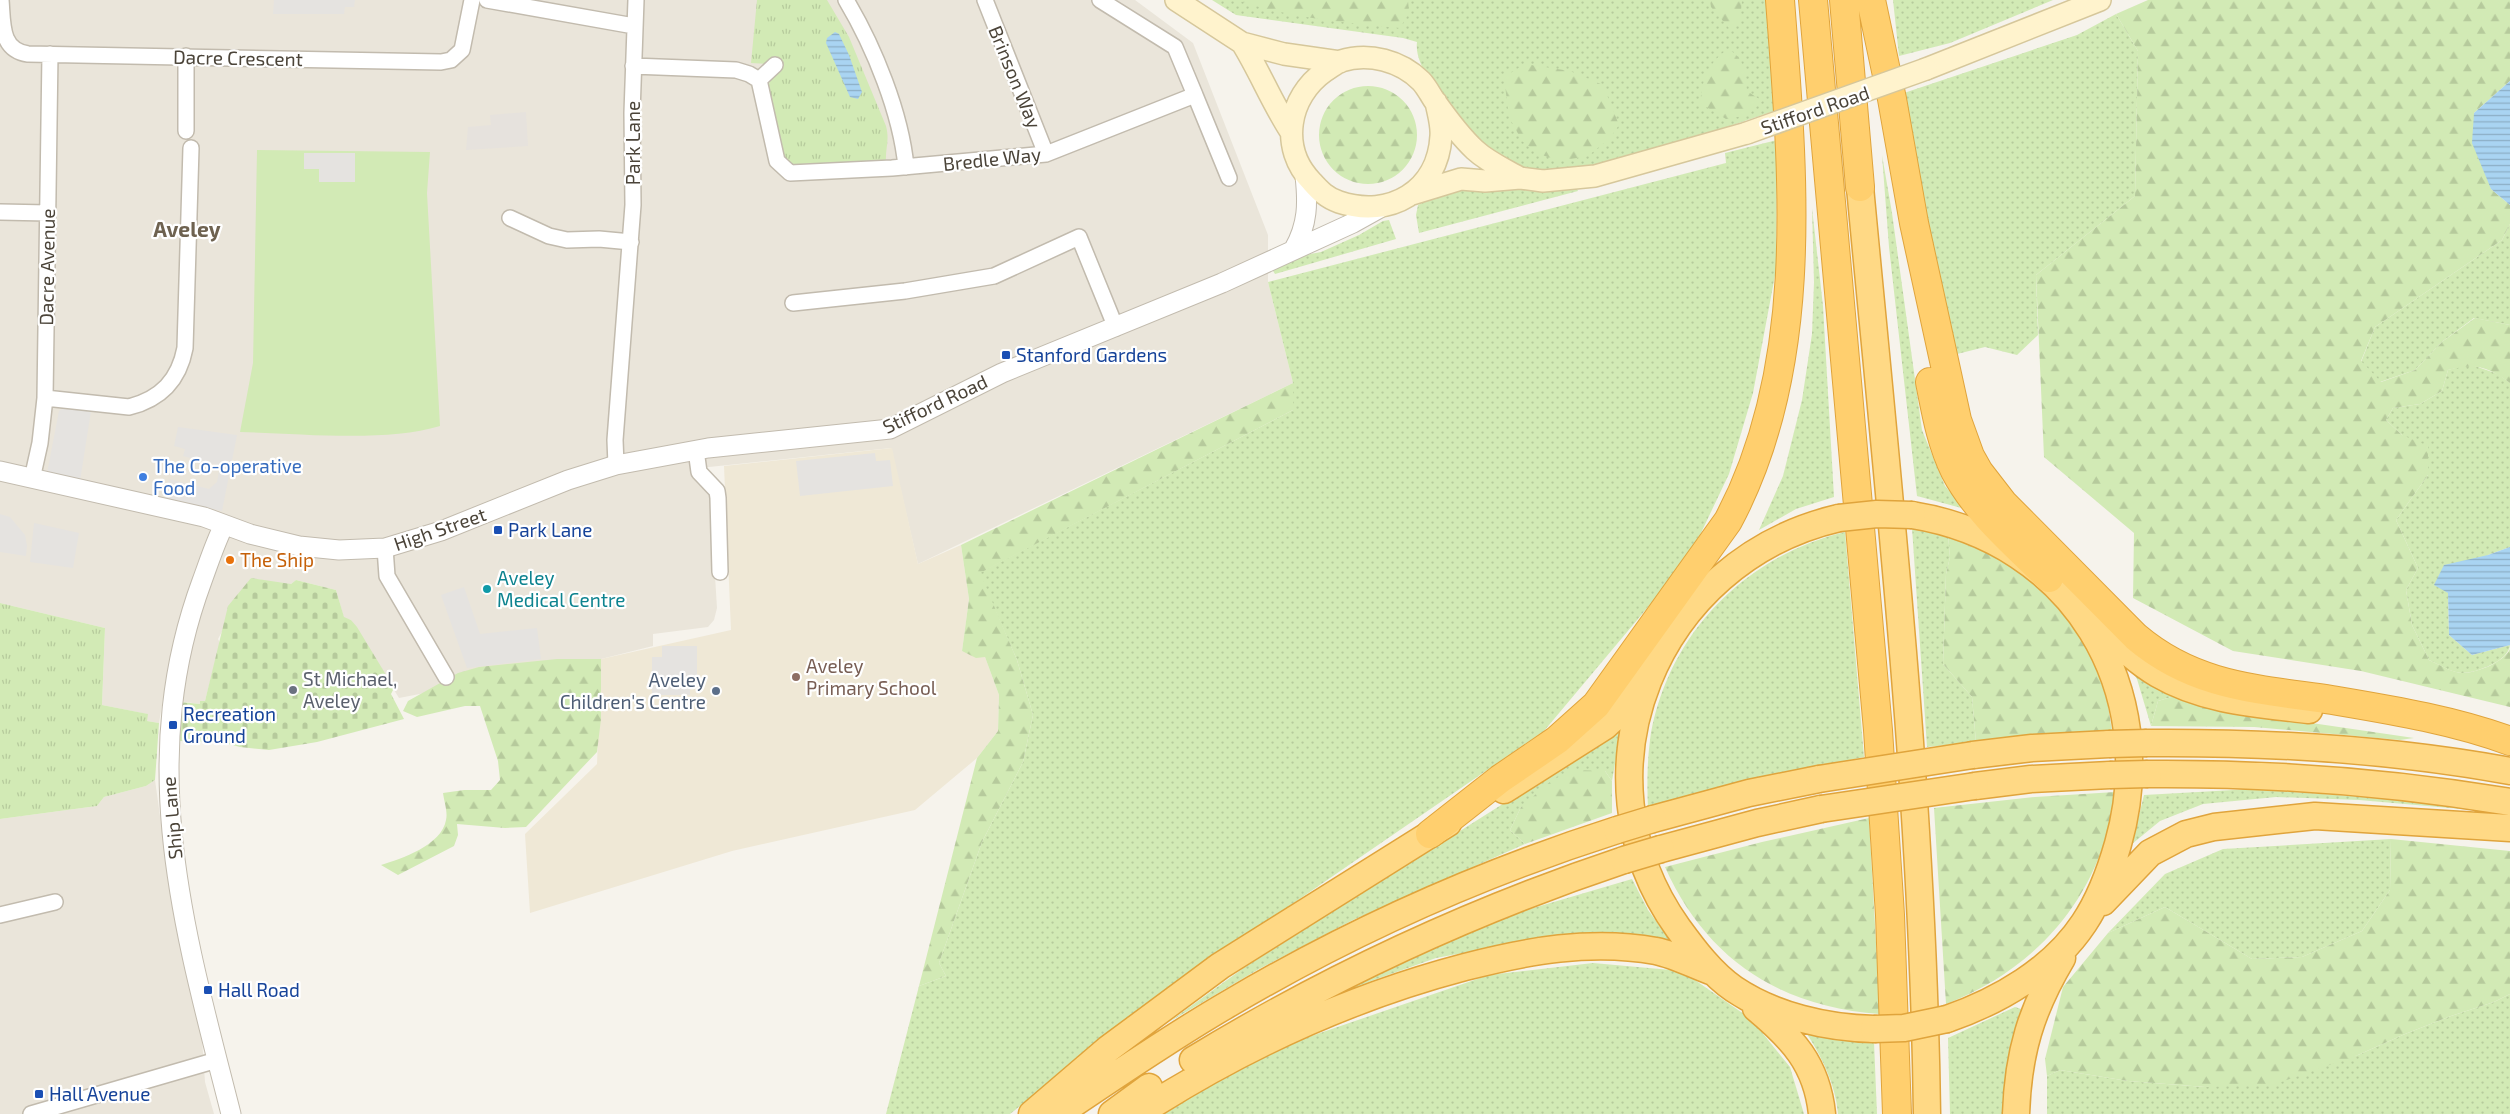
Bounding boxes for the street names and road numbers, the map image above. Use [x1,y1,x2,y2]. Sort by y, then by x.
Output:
street label: Brinson Way [984,22,1047,132]
street label: Dacre Crescent [173,45,303,70]
street label: Stifford Road [1758,80,1872,139]
street label: Park Lane [621,101,644,185]
street label: Bredle Way [942,142,1042,175]
street label: Dacre Avenue [34,208,59,326]
street label: Stifford Road [879,369,991,438]
street label: High Street [391,502,489,555]
street label: Ship Lane [156,776,187,860]

